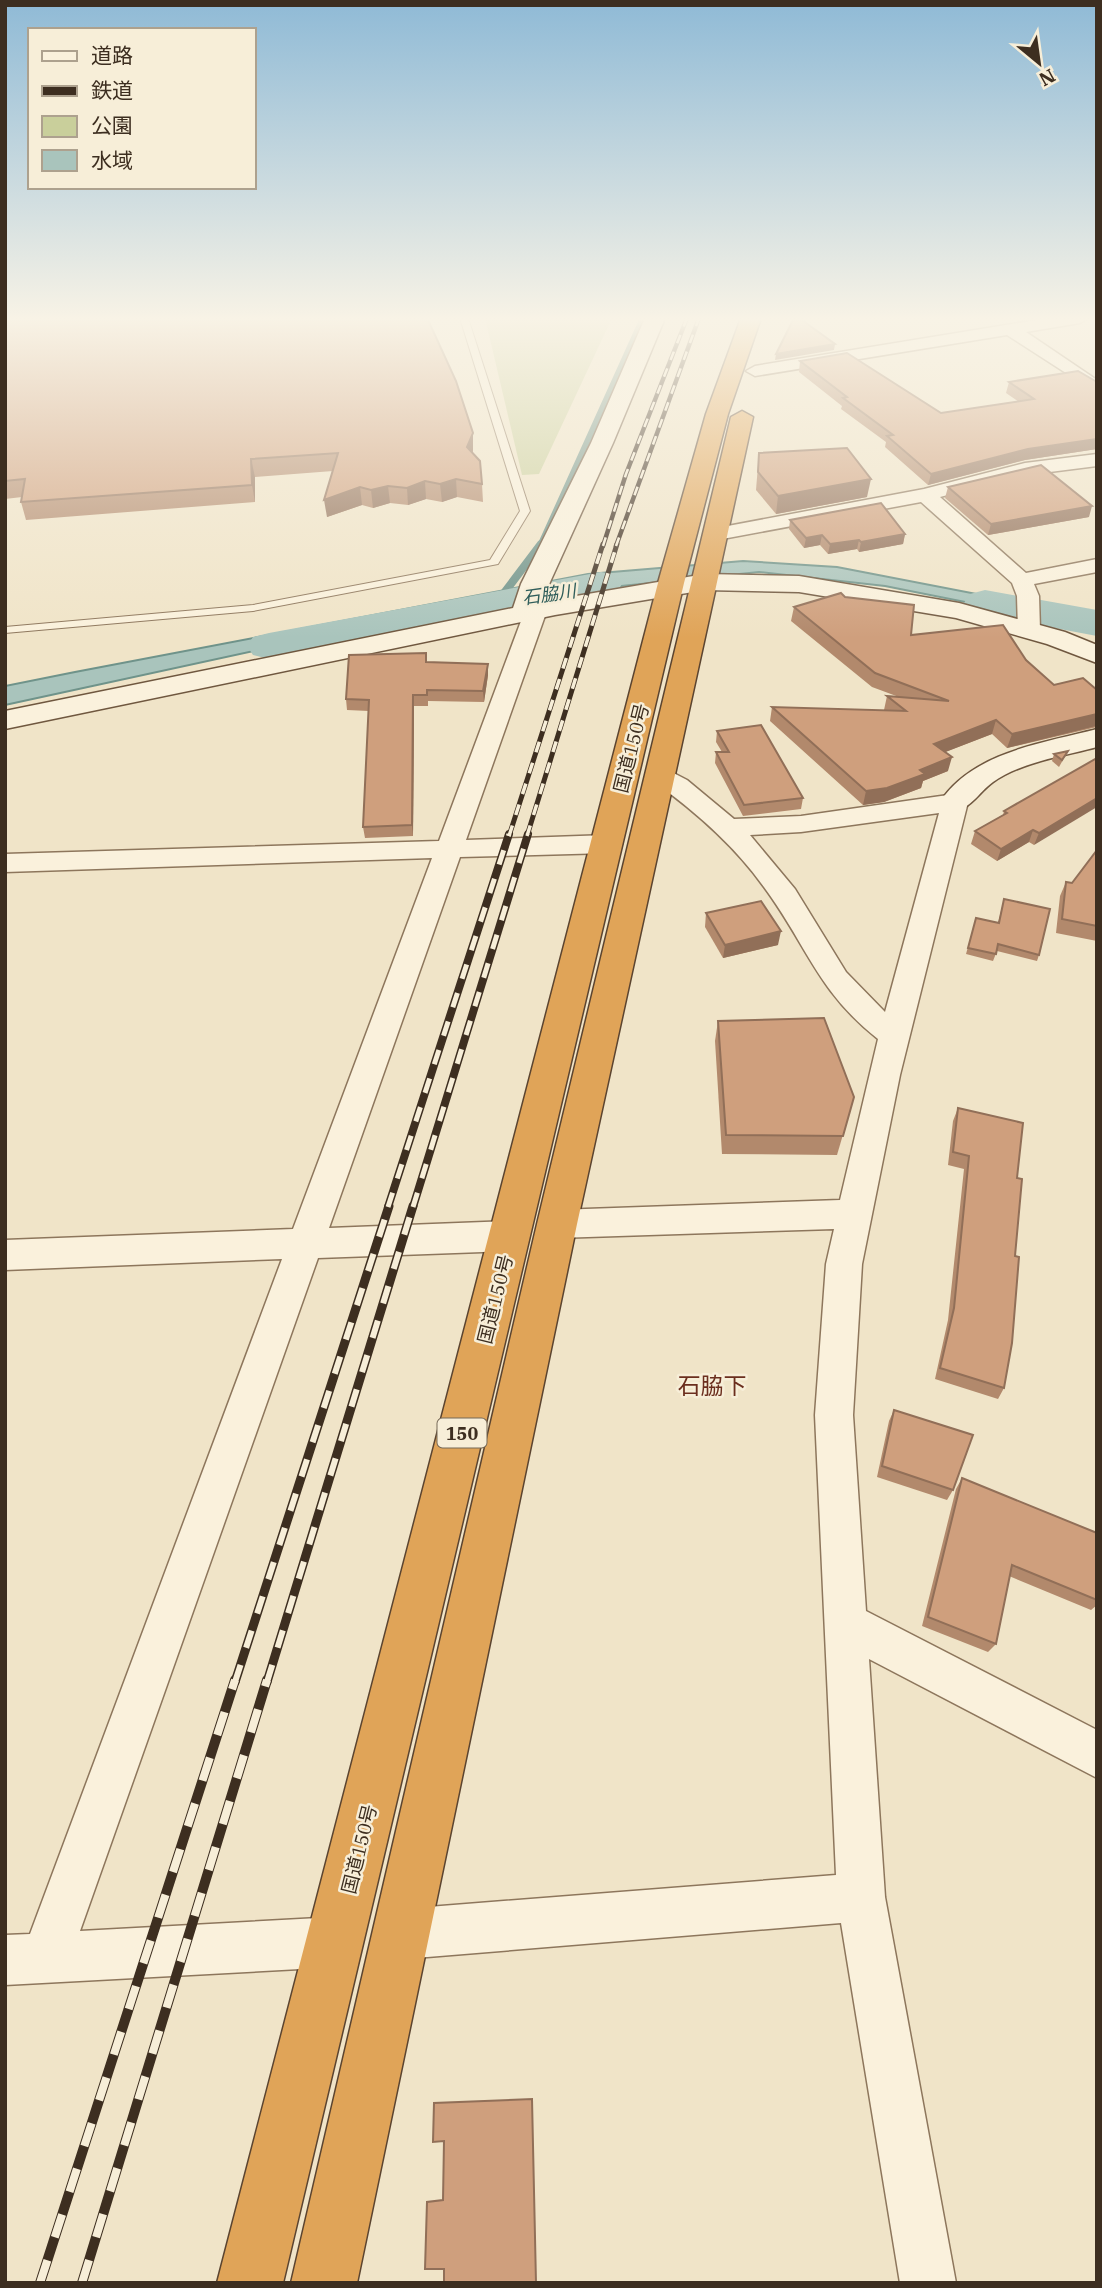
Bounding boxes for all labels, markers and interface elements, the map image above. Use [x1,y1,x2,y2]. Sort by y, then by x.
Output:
legend [28,28,256,189]
north arrow [1004,28,1074,98]
text: 道路 [91,41,133,69]
text: N [1035,64,1060,92]
text: 鉄道 [91,76,133,104]
text: 公園 [91,111,133,139]
text: 水域 [91,146,133,174]
water label: 石脇川 [521,579,579,609]
street label: 国道150号 [608,701,654,795]
street label: 国道150号 [472,1252,518,1346]
district label: 石脇下 [678,1370,747,1400]
road number: 150 [438,1418,486,1448]
street label: 国道150号 [336,1802,382,1896]

